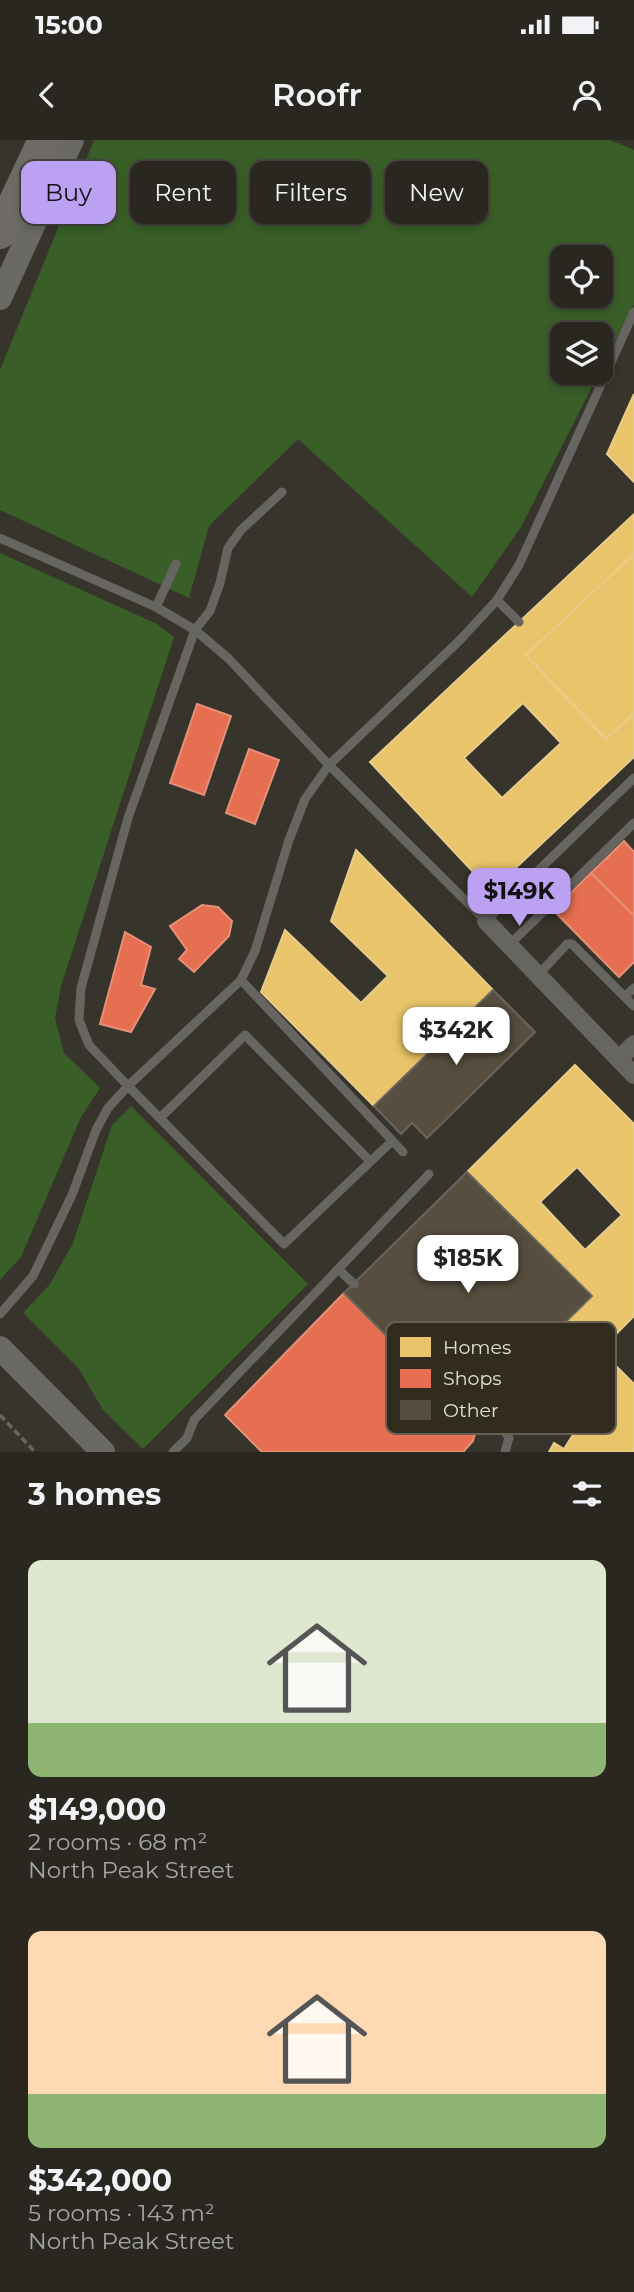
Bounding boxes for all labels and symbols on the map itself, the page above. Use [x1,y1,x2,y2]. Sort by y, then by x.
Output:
pin: $149K [470,868,568,928]
pin: $342K [407,1007,505,1067]
pin: $185K [419,1236,517,1295]
legend [386,1322,616,1434]
text: Homes [443,1336,511,1359]
text: Shops [443,1367,502,1390]
text: Other [443,1399,499,1422]

